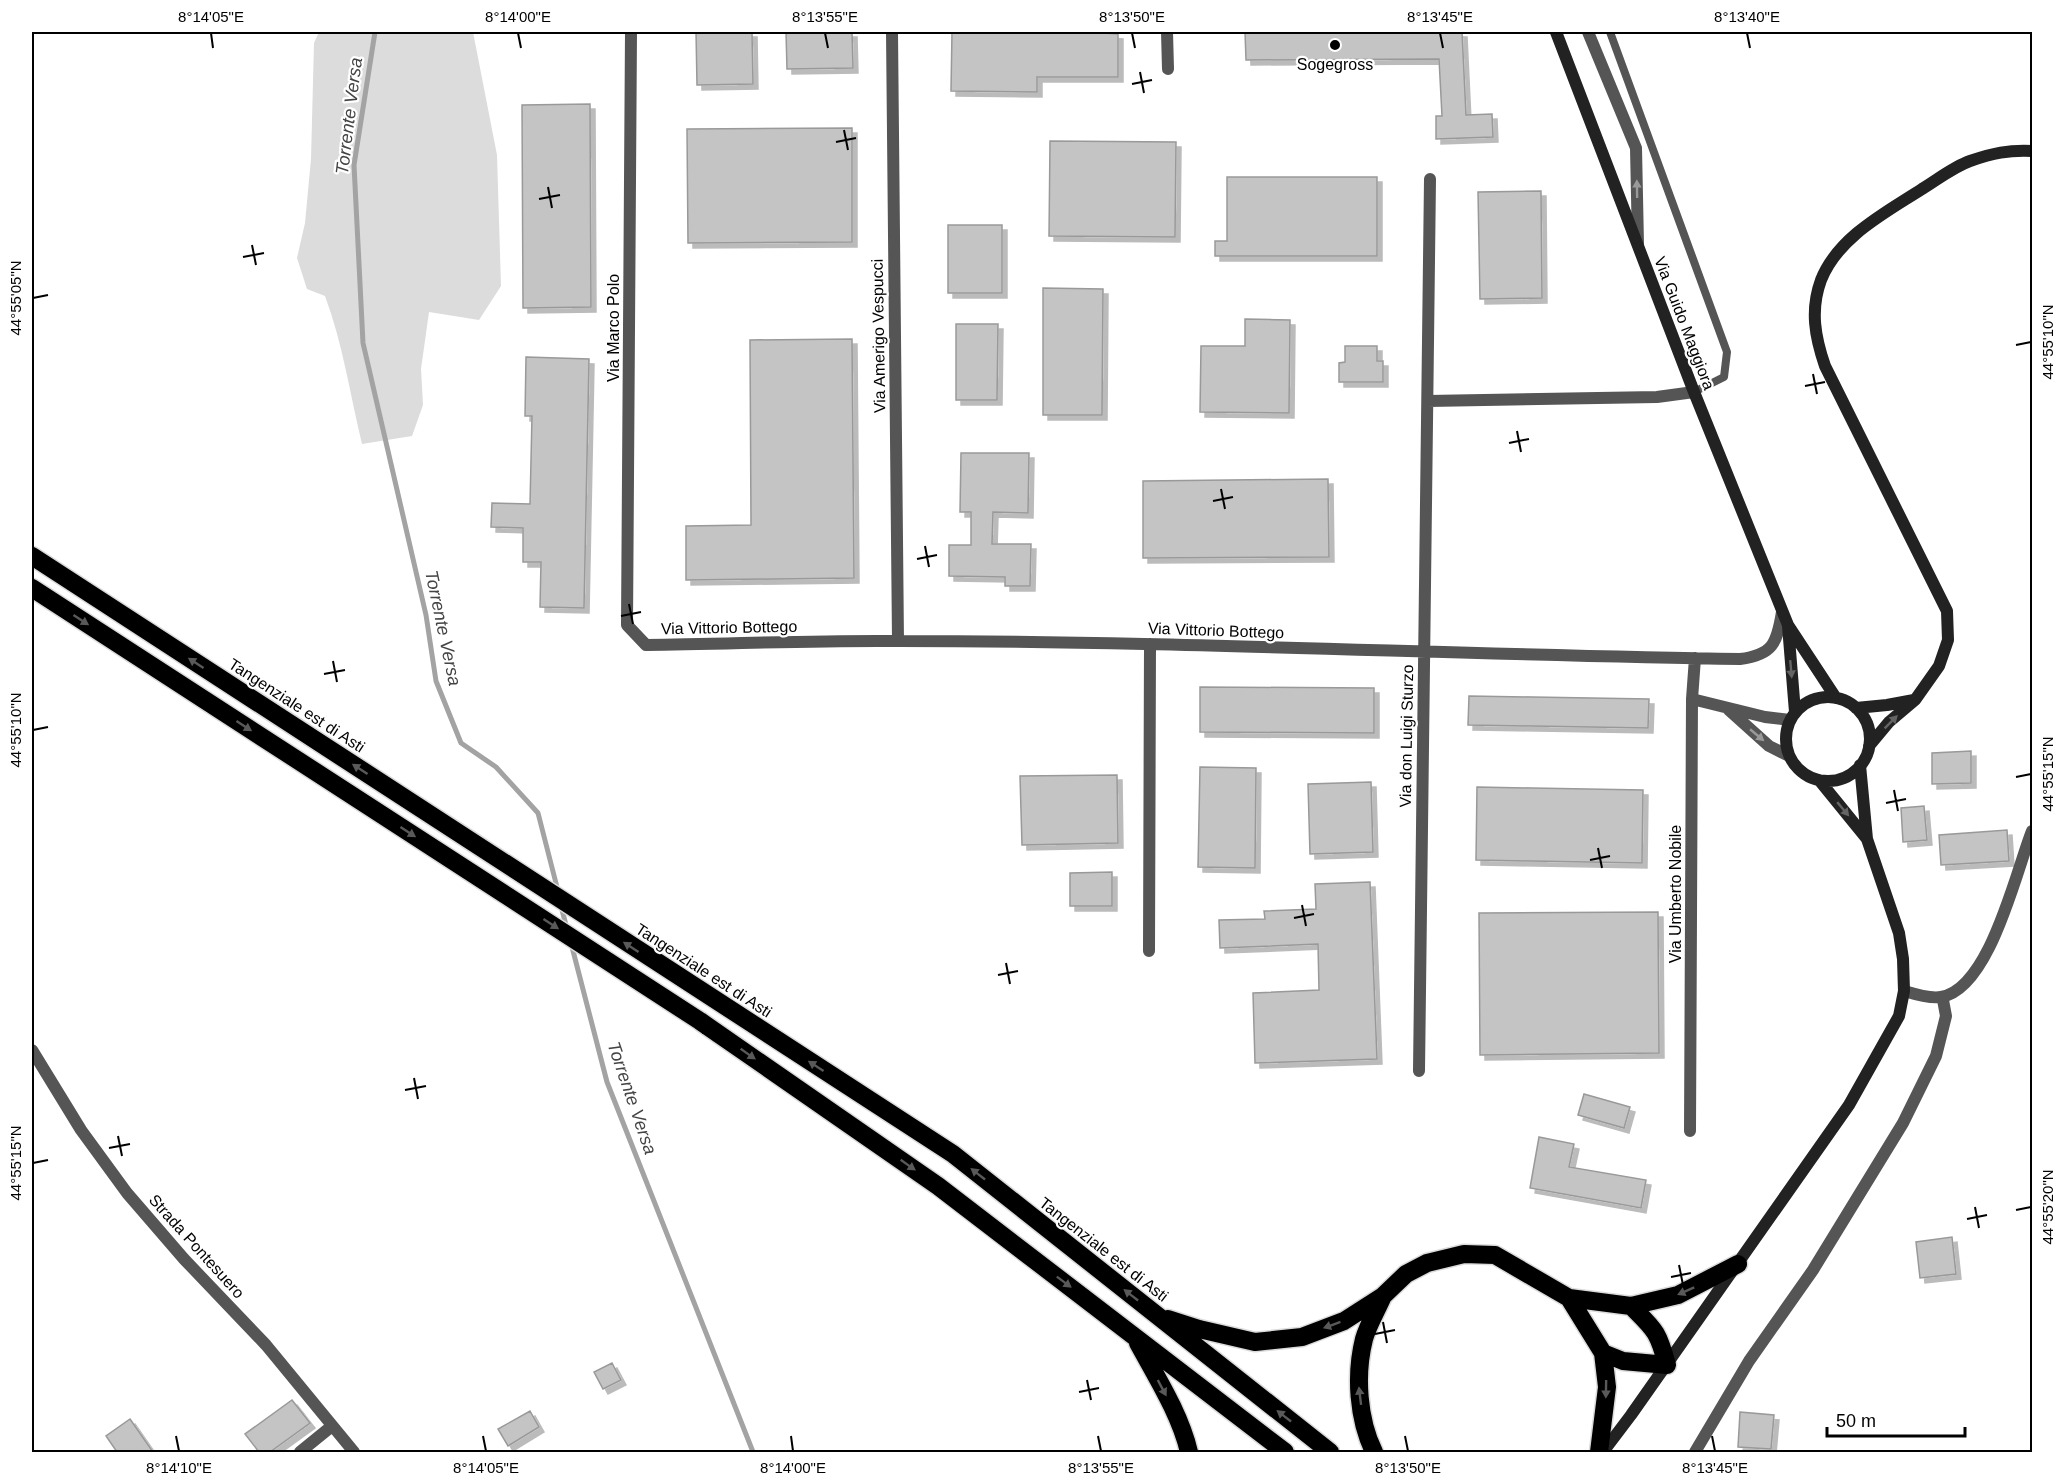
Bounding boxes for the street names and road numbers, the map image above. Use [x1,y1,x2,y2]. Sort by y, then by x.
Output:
street label: Via Guido Maggiora [1651,254,1718,392]
street label: Via Amerigo Vespucci [869,259,888,413]
street label: Via Marco Polo [605,274,622,382]
street label: Via Vittorio Bottego [661,618,797,637]
street label: Via Vittorio Bottego [1148,620,1285,641]
street label: Tangenziale est di Asti [226,655,368,756]
street label: Via don Luigi Sturzo [1397,664,1416,808]
street label: Via Umberto Nobile [1667,825,1684,963]
street label: Tangenziale est di Asti [633,920,775,1021]
street label: Strada Pontesuero [146,1191,248,1302]
street label: Tangenziale est di Asti [1036,1194,1171,1305]

